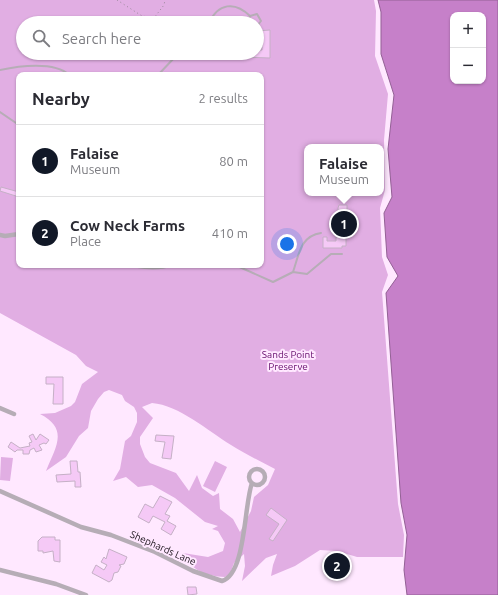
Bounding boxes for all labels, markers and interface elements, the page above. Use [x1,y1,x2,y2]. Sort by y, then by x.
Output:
map controls [450,12,486,84]
button: + [450,12,486,48]
search box [16,16,264,60]
icon: search [30,27,52,49]
text: Search here [62,30,141,47]
button: − [450,48,486,84]
text: Nearby [32,89,90,108]
text: 2 results [198,91,248,105]
popup [304,144,384,196]
text: Falaise [70,145,119,162]
text: 1 [41,154,49,168]
text: 80 m [219,154,248,168]
text: Falaise [319,155,368,172]
text: Museum [70,162,120,176]
text: Museum [319,172,369,186]
pin: 1 [331,209,357,239]
text: Cow Neck Farms [70,217,185,234]
text: 2 [41,226,49,240]
text: 410 m [212,226,248,240]
text: Place [70,234,101,248]
your location [277,234,297,254]
park label: Sands Point Preserve [262,349,314,372]
street label: Shephards Lane [128,529,198,567]
pin: 2 [324,551,350,581]

